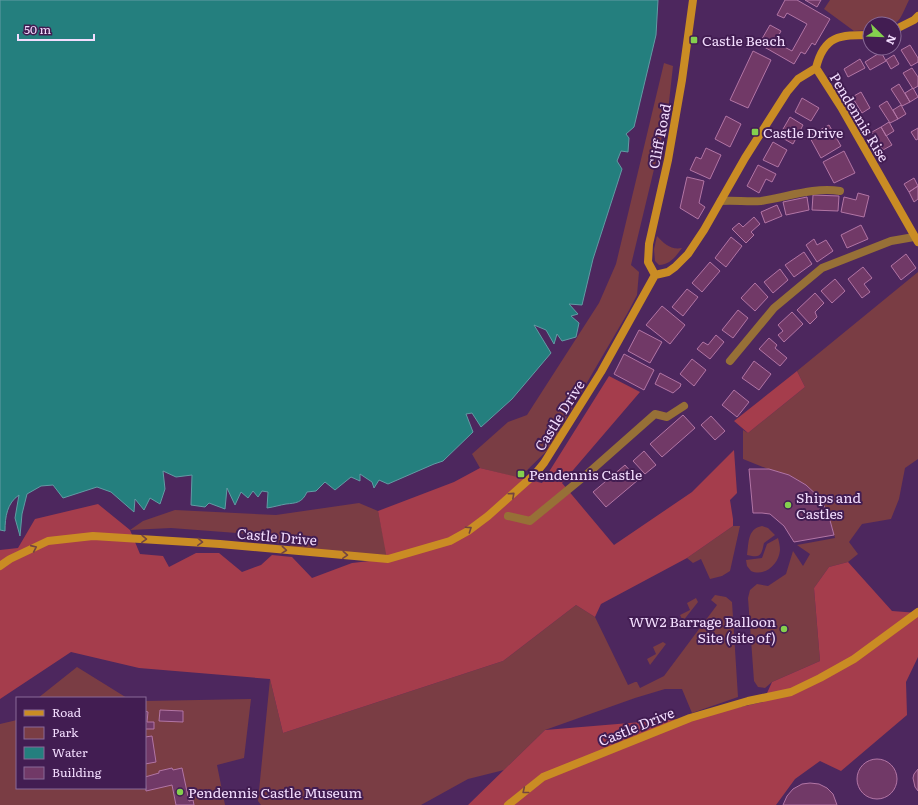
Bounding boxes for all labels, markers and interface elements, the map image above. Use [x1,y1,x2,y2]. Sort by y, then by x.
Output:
scale bar [18,16,94,42]
north arrow [862,16,902,56]
text: 50 m [24,20,51,38]
place label: Castle Beach [702,30,786,50]
text: N [883,33,901,48]
marker: Castle Beach [689,35,699,45]
street label: Pendennis Rise [825,69,895,165]
street label: Cliff Road [643,101,675,170]
place label: Castle Drive [763,122,843,142]
marker: Castle Drive [750,127,760,137]
street label: Castle Drive [529,376,589,454]
place label: Pendennis Castle [529,464,642,484]
marker: Pendennis Castle [516,469,526,479]
place label: Ships and Castles [796,487,861,523]
one-way arrow [507,492,514,499]
marker: Ships and Castles [783,500,793,510]
street label: Castle Drive [236,523,318,549]
one-way arrow [465,527,472,534]
one-way arrow [141,535,147,543]
one-way arrow [197,538,203,547]
one-way arrow [30,545,38,553]
one-way arrow [281,545,287,554]
one-way arrow [342,550,348,559]
place label: WW2 Barrage Balloon Site (site of) [629,611,776,647]
marker: WW2 Barrage Balloon Site (site of) [779,624,789,634]
legend [16,697,146,789]
street label: Castle Drive [595,702,677,750]
text: Road [52,703,82,721]
text: Park [52,723,79,741]
text: Water [52,743,88,761]
text: Building [52,763,102,781]
place label: Pendennis Castle Museum [188,782,363,802]
one-way arrow [523,786,530,793]
marker: Pendennis Castle Museum [175,787,185,797]

